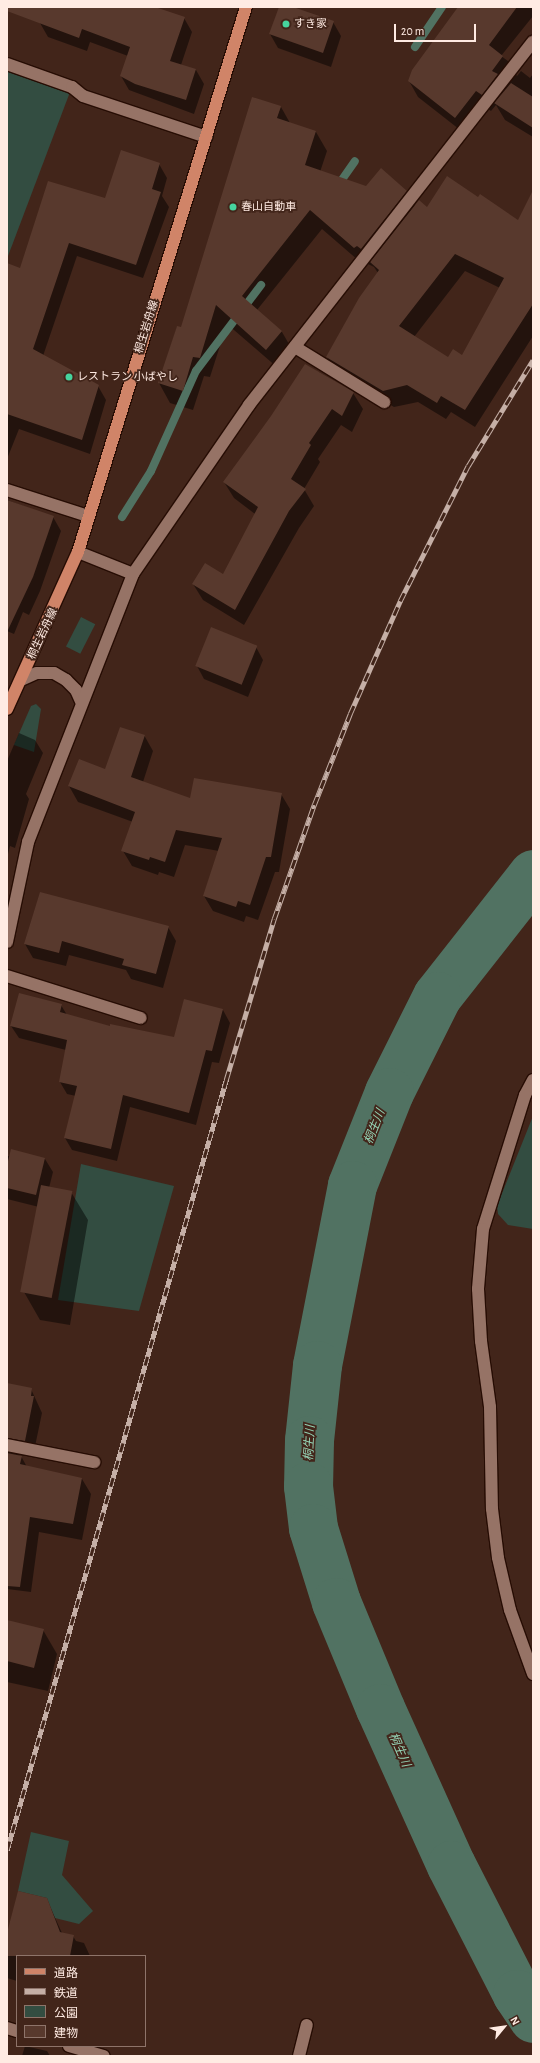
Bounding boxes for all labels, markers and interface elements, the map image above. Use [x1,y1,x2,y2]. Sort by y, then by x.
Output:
scale bar [396,16,478,42]
place label: すき家 [294,17,327,31]
marker: すき家 [281,19,291,29]
text: 20 m [401,25,424,37]
place label: 春山自動車 [241,200,296,214]
marker: 春山自動車 [228,202,238,212]
street label: 桐生岩舟線 [133,299,161,355]
place label: レストラン 小ばやし [77,370,178,384]
marker: レストラン 小ばやし [64,372,74,382]
street label: 桐生岩舟線 [25,606,61,662]
water label: 桐生川 [362,1108,388,1146]
water label: 桐生川 [302,1425,318,1461]
water label: 桐生川 [385,1731,413,1769]
legend [16,1955,146,2047]
text: 道路 [54,1967,78,1979]
text: 鉄道 [54,1987,78,1999]
text: 公園 [54,2007,78,2019]
north arrow [484,2007,524,2047]
text: N [508,2015,522,2027]
text: 建物 [54,2027,78,2039]

